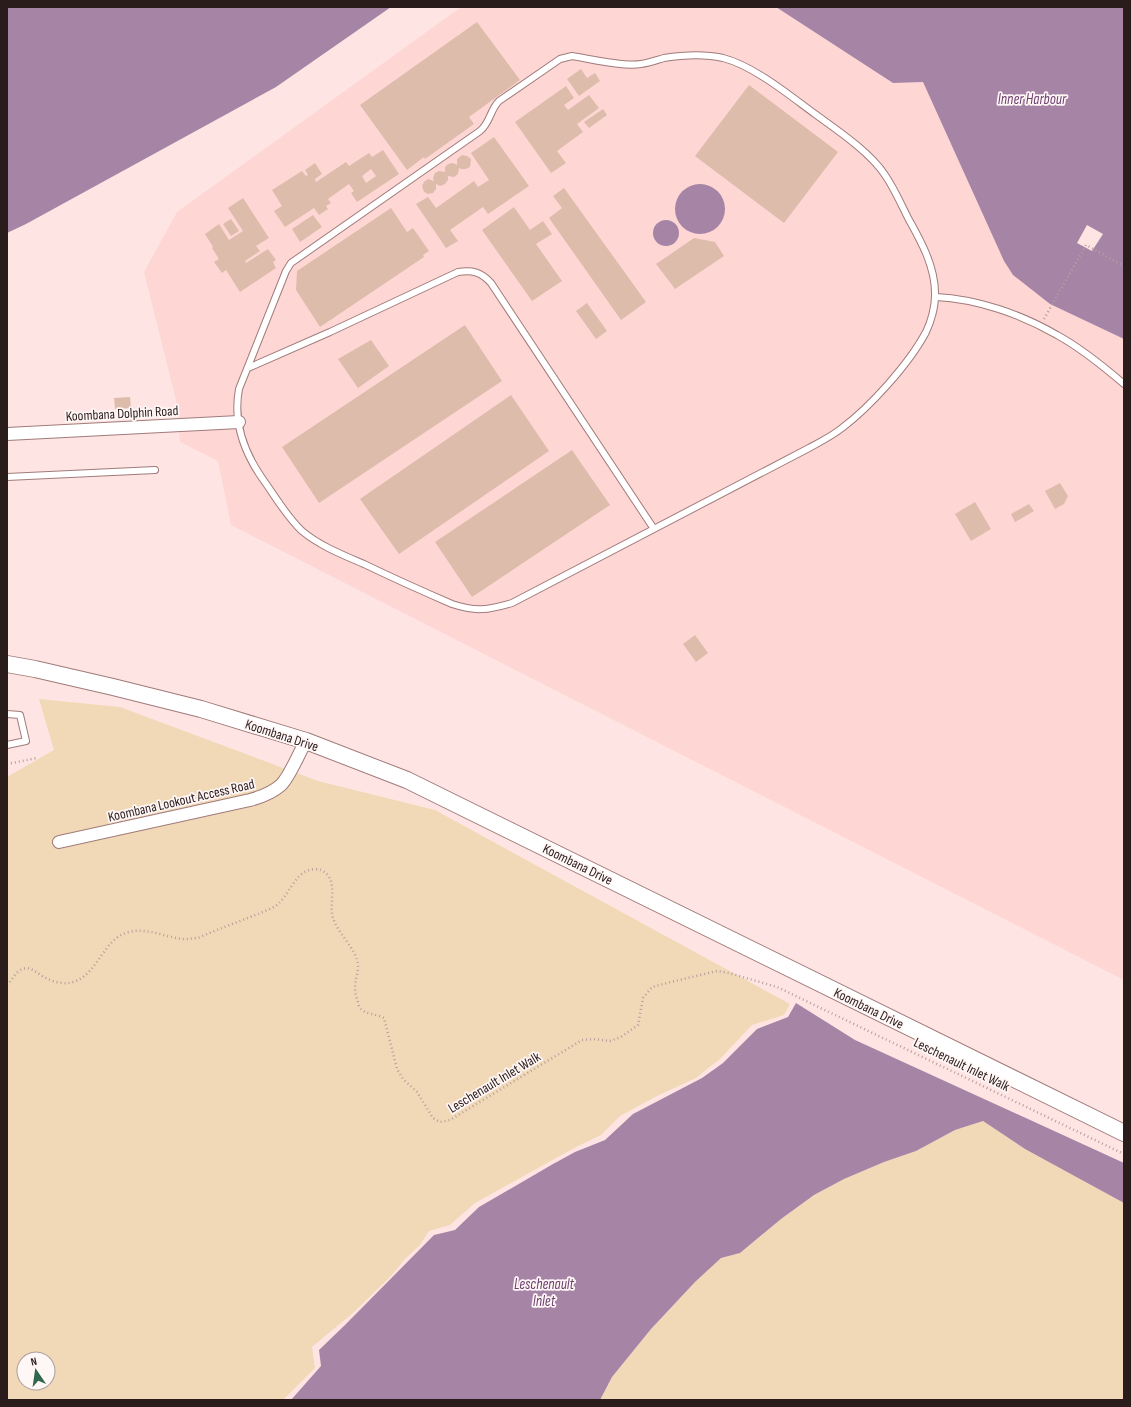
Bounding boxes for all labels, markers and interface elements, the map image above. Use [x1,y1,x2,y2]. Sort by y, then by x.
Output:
water label: Inner Harbour [998,90,1067,109]
street label: Koombana Dolphin Road [65,402,179,425]
street label: Koombana Drive [243,716,321,755]
street label: Koombana Lookout Access Road [106,775,256,826]
street label: Koombana Drive [540,840,616,889]
street label: Koombana Drive [831,984,907,1033]
street label: Leschenault Inlet Walk [911,1034,1013,1095]
street label: Leschenault Inlet Walk [445,1048,544,1117]
water label: Leschenault Inlet [514,1275,575,1311]
north arrow [16,1351,56,1391]
text: N [30,1355,38,1369]

